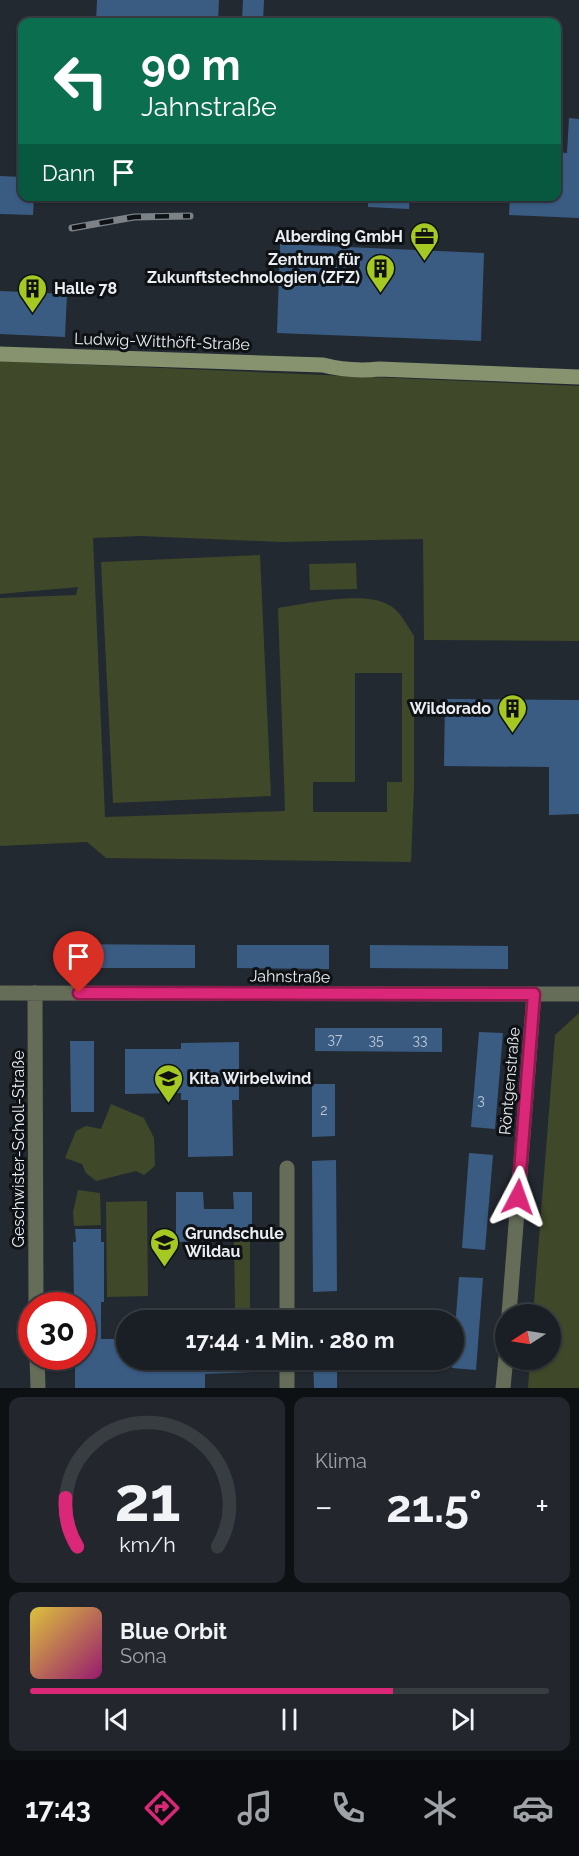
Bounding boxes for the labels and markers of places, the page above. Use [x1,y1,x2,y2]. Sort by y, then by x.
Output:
office icon: Alberding GmbH [408,220,440,262]
place label: Alberding GmbH [275,227,403,246]
place label: Zentrum für Zukunftstechnologien (ZFZ) [147,250,360,287]
building icon: Zentrum für Zukunftstechnologien (ZFZ) [365,252,397,294]
building icon: Halle 78 [17,272,49,314]
place label: Halle 78 [54,279,117,298]
building icon: Wildorado [496,692,528,734]
place label: Wildorado [410,699,491,718]
pin [53,931,104,993]
school or university icon: Kita Wirbelwind [152,1062,184,1104]
place label: Kita Wirbelwind [189,1069,311,1088]
place label: Grundschule Wildau [185,1224,284,1261]
school or university icon: Grundschule Wildau [148,1226,180,1268]

